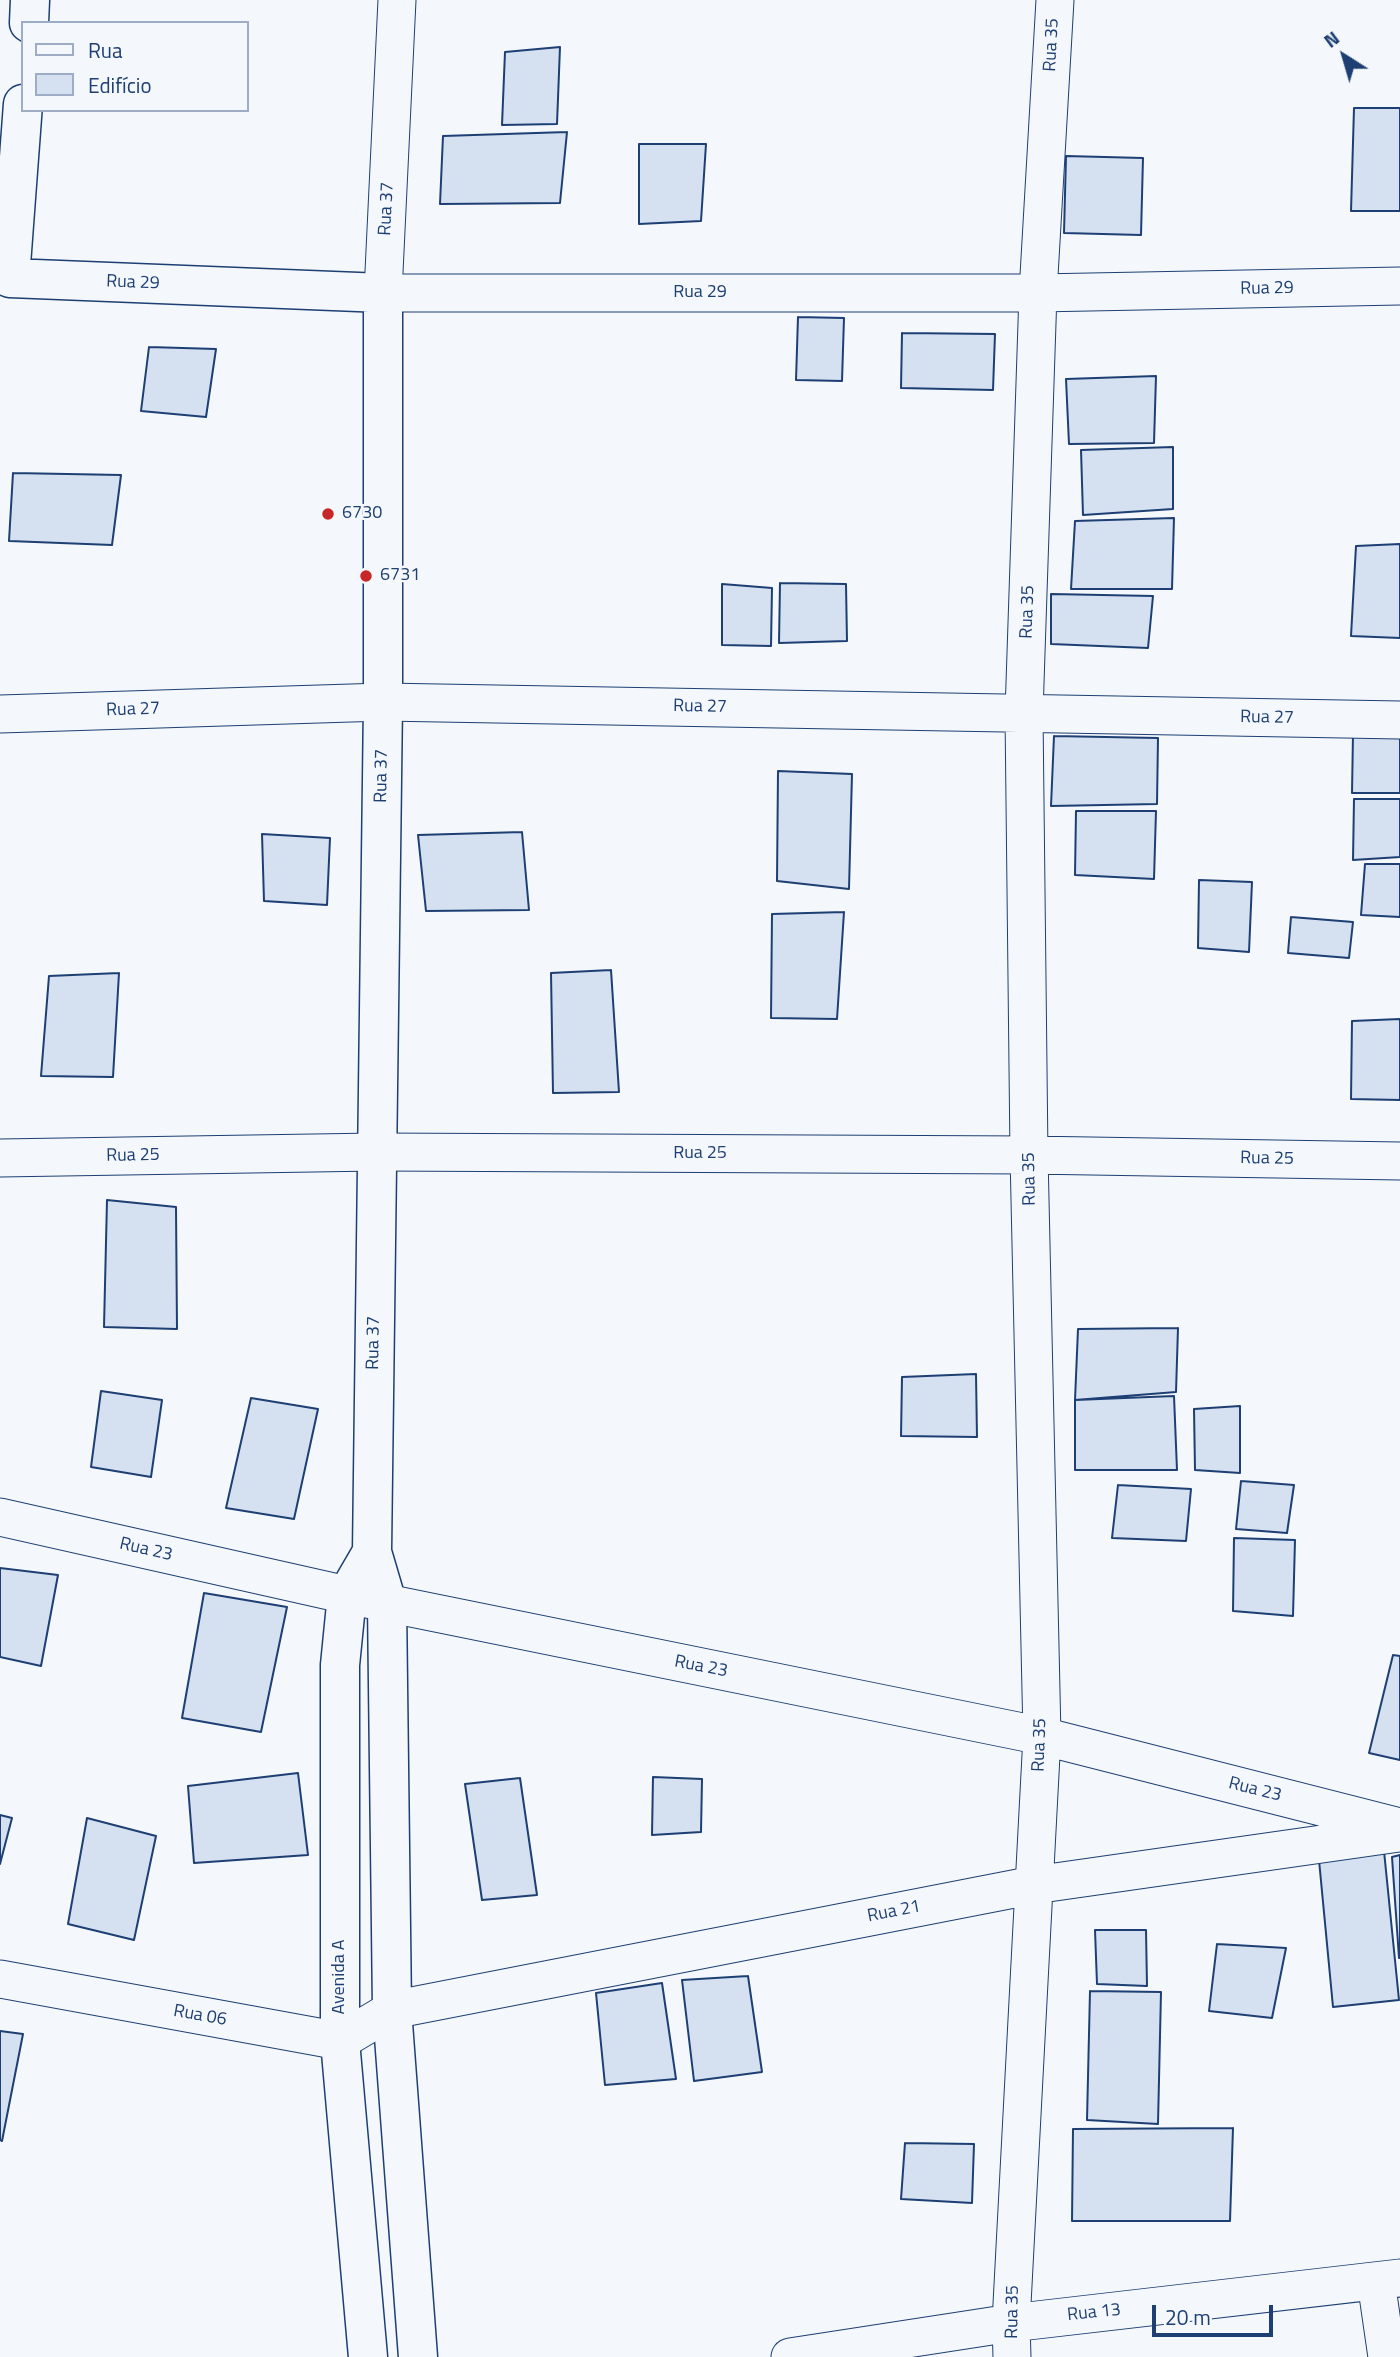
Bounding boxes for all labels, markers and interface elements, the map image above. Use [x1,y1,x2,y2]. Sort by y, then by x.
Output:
street label: Rua 35 [1040,18,1064,72]
legend [21,21,248,112]
north arrow [1309,21,1379,91]
text: N [1317,23,1345,54]
text: Rua [88,34,123,66]
text: Edifício [88,69,152,101]
street label: Rua 37 [375,182,399,236]
street label: Rua 29 [106,271,160,295]
street label: Rua 29 [1240,278,1294,300]
street label: Rua 29 [673,282,727,304]
place label: 6730 [342,503,382,525]
marker: 6730 [320,506,336,522]
place label: 6731 [380,565,420,587]
marker: 6731 [358,568,374,584]
street label: Rua 35 [1016,585,1040,639]
street label: Rua 27 [673,696,727,718]
street label: Rua 27 [106,698,160,722]
street label: Rua 27 [1240,707,1294,729]
street label: Rua 37 [371,749,393,803]
street label: Rua 25 [673,1143,727,1165]
street label: Rua 25 [106,1145,160,1167]
street label: Rua 25 [1240,1148,1294,1170]
street label: Rua 35 [1019,1152,1041,1206]
street label: Rua 37 [363,1316,385,1370]
street label: Rua 23 [117,1533,175,1567]
street label: Rua 23 [673,1651,729,1683]
street label: Rua 35 [1028,1718,1052,1772]
street label: Rua 23 [1226,1773,1284,1807]
street label: Rua 21 [866,1896,922,1928]
street label: Avenida A [329,1940,351,2014]
street label: Rua 06 [172,2001,228,2031]
street label: Rua 35 [1002,2285,1024,2339]
scale bar [1155,2290,1276,2334]
street label: Rua 13 [1066,2299,1122,2327]
text: 20 m [1165,2301,1211,2333]

